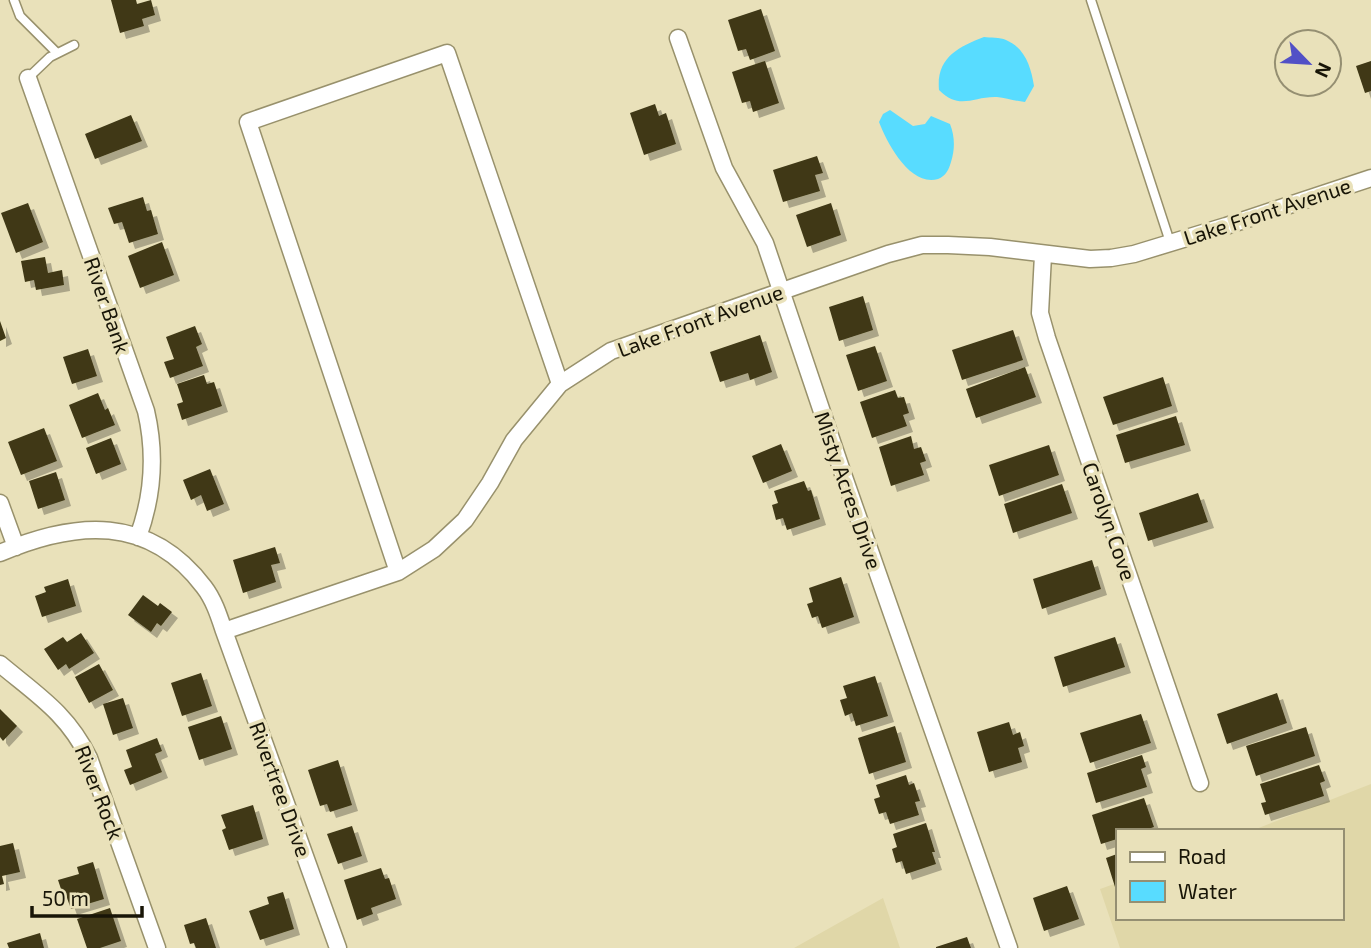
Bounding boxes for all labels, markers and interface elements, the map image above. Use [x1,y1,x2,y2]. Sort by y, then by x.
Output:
north arrow [1273,28,1343,98]
text: N [1311,59,1337,81]
street label: Lake Front Avenue [1180,172,1354,250]
street label: River Bank [80,253,136,357]
street label: Lake Front Avenue [614,278,786,362]
street label: Misty Acres Drive [810,408,888,572]
street label: Carolyn Cove [1078,459,1142,583]
street label: Rivertree Drive [245,718,317,860]
street label: River Rock [71,741,130,843]
legend [1116,829,1343,920]
text: Road [1178,843,1226,868]
scale bar [32,874,142,918]
text: Water [1178,878,1237,903]
text: 50 m [42,885,89,910]

